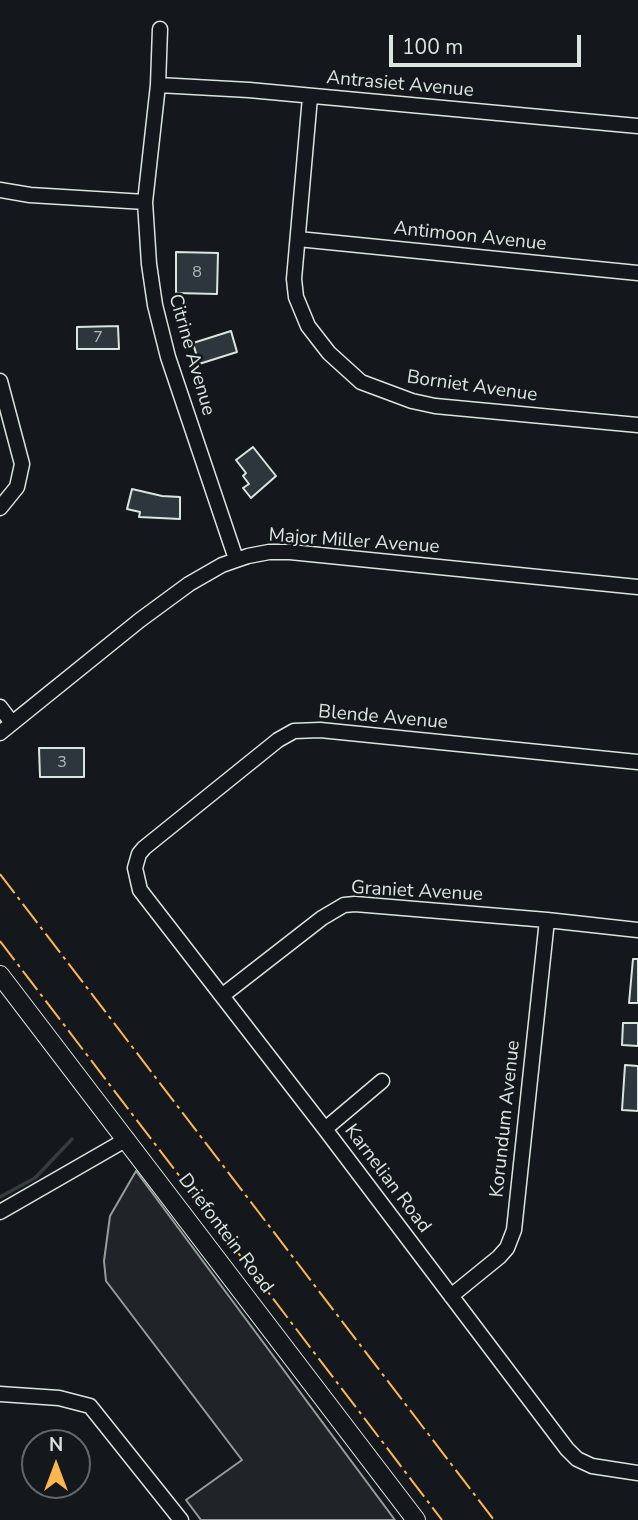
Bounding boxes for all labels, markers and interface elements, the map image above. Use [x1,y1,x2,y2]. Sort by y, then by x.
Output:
scale bar [393,21,586,65]
text: 100 m [402,33,463,61]
street label: Antrasiet Avenue [325,67,475,103]
street label: Antimoon Avenue [393,218,547,256]
house number: 8 [192,263,202,283]
street label: Citrine Avenue [163,292,219,418]
house number: 7 [93,328,103,348]
street label: Borniet Avenue [405,367,539,407]
street label: Major Miller Avenue [268,525,440,559]
street label: Blende Avenue [317,701,449,735]
house number: 3 [57,753,67,773]
street label: Graniet Avenue [350,877,484,907]
street label: Korundum Avenue [486,1039,526,1199]
street label: Karnelian Road [339,1120,435,1238]
street label: Driefontein Road [173,1170,277,1298]
north arrow [21,1429,91,1499]
text: N [49,1432,63,1458]

